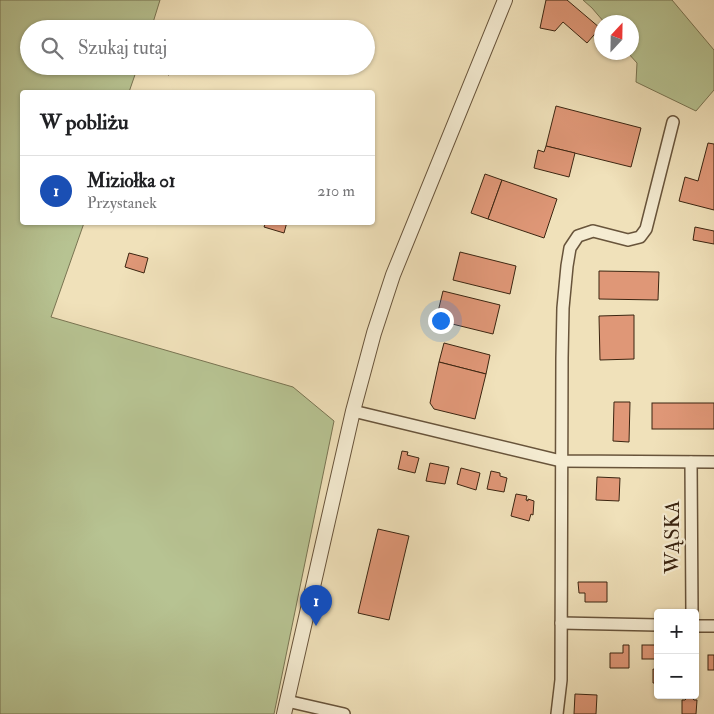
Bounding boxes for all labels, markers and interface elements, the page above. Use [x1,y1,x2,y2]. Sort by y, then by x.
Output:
north arrow [594,15,639,60]
search box [20,20,375,75]
icon: search [38,34,66,62]
text: Szukaj tutaj [78,36,167,60]
text: W pobliżu [40,109,129,136]
text: Miziołka 01 [87,169,176,193]
text: 1 [53,181,59,201]
text: 210 m [317,181,355,201]
text: Przystanek [87,193,157,213]
your location [428,308,454,334]
street label: WĄSKA [659,500,686,575]
pin: 1 [300,585,332,626]
map controls [654,609,699,699]
button: + [654,609,699,654]
button: − [654,654,699,699]

